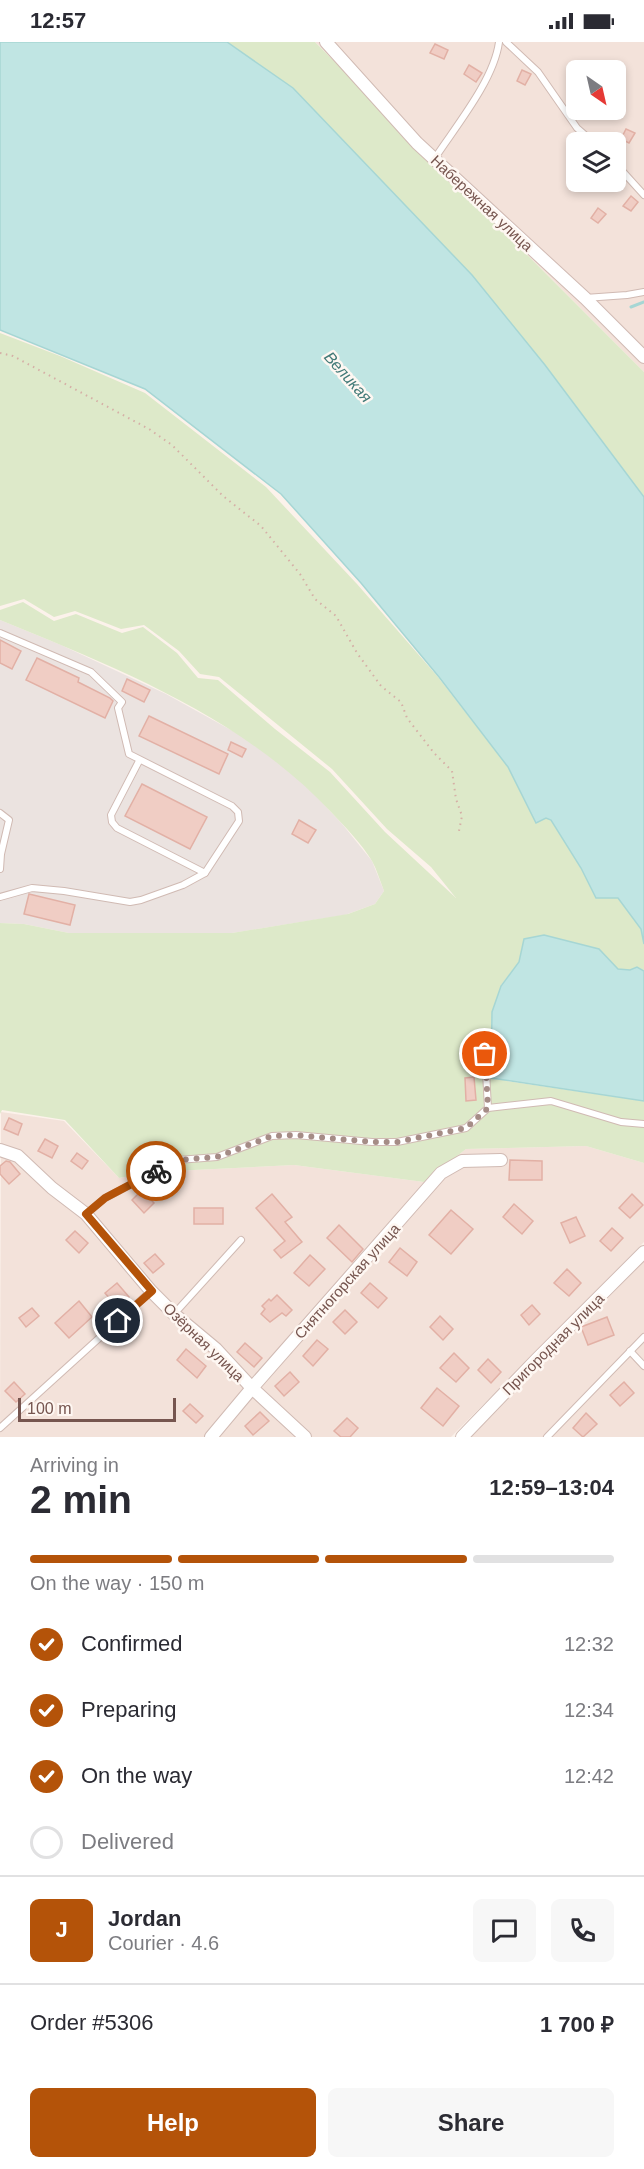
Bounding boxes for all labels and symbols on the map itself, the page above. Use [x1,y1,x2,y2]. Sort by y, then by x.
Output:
north arrow [566,60,626,120]
street label: Набережная улица [428,152,537,255]
water label: Великая [321,348,375,406]
pin [459,1028,510,1079]
courier [126,1141,186,1201]
street label: Снятногорская улица [291,1220,404,1342]
street label: Пригородная улица [499,1289,608,1398]
pin [92,1295,143,1346]
street label: Озёрная улица [160,1299,248,1385]
scale bar [18,1395,176,1422]

